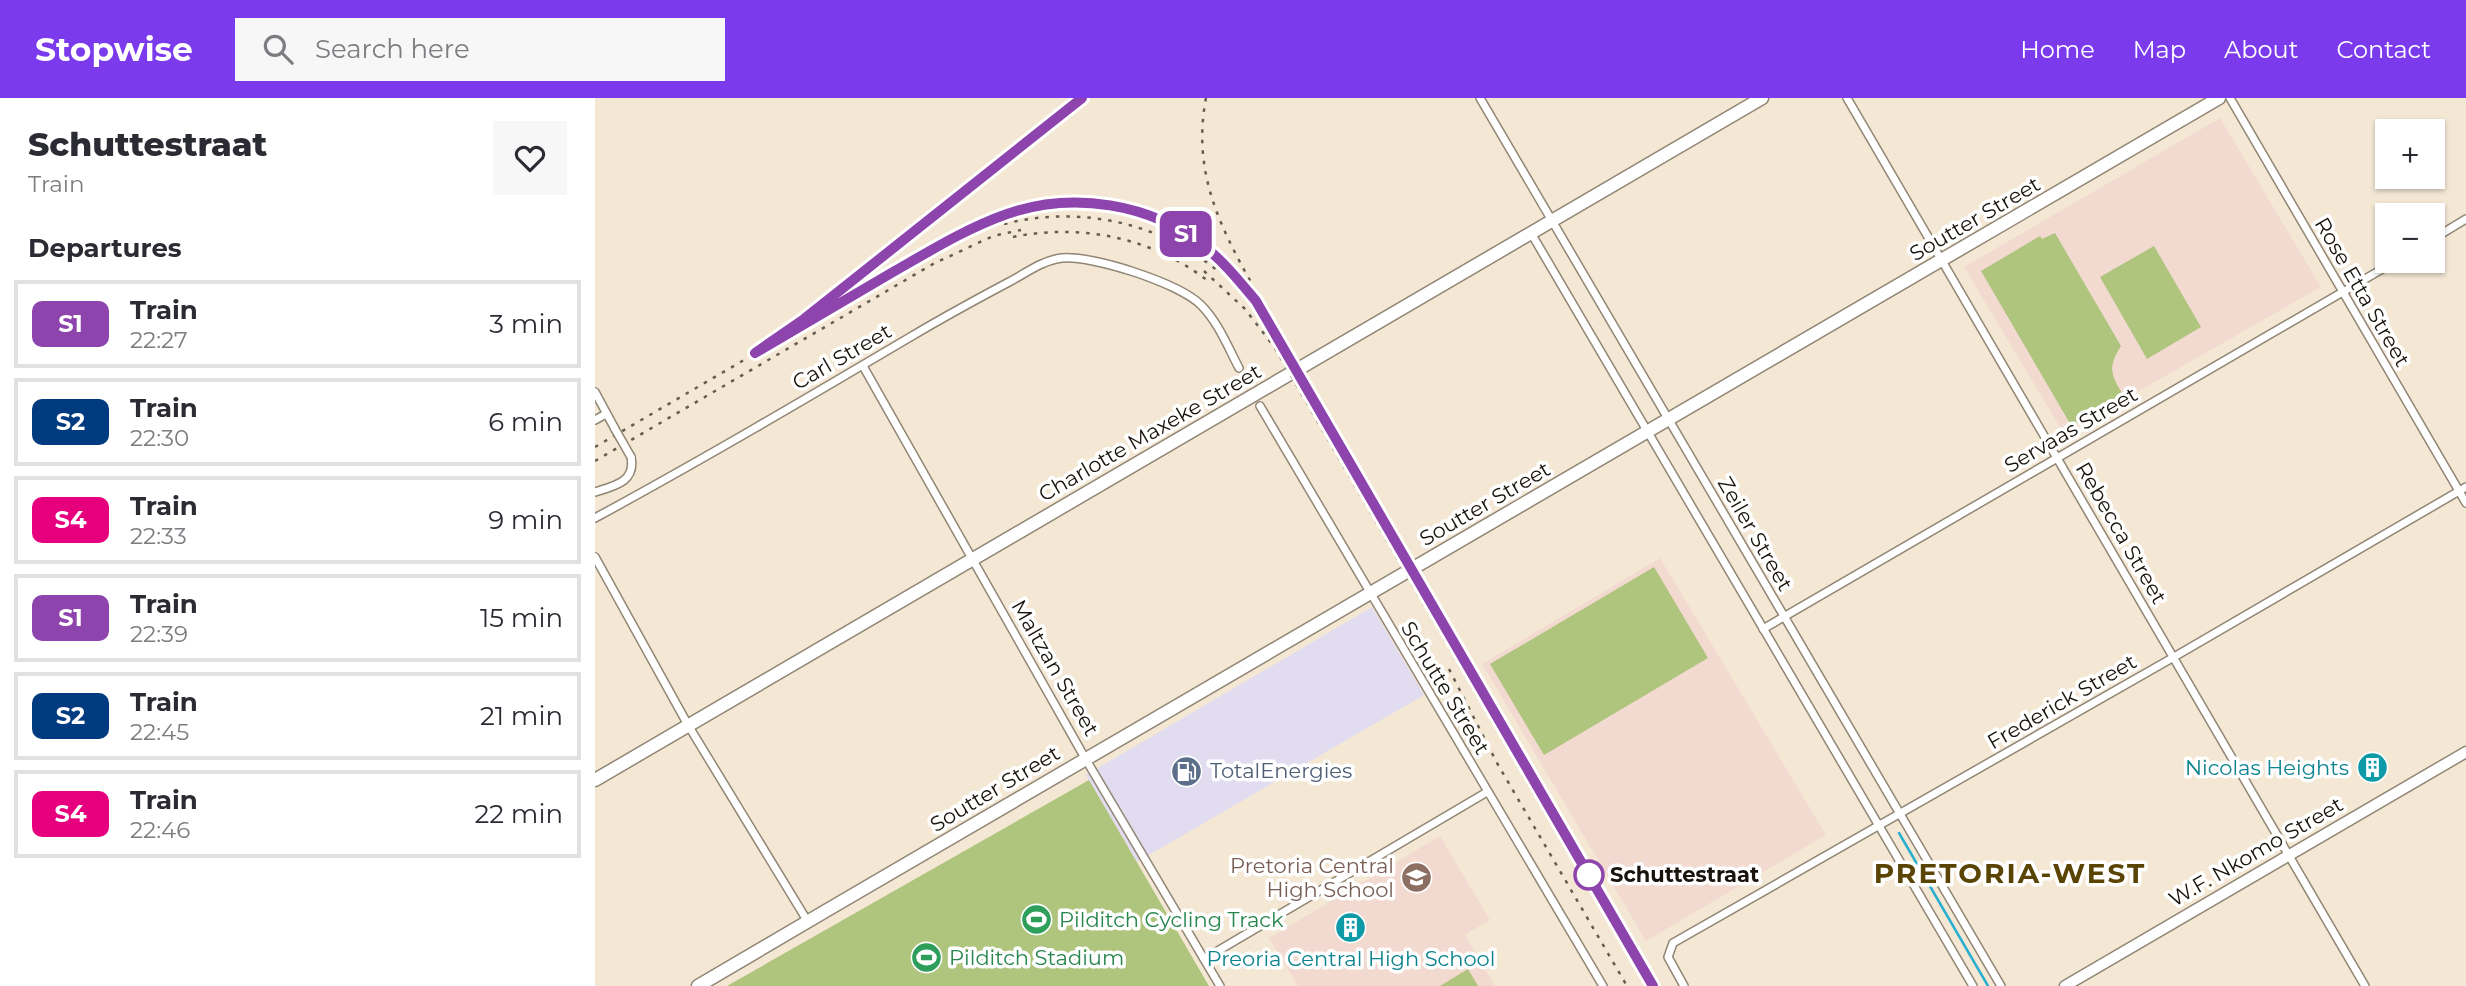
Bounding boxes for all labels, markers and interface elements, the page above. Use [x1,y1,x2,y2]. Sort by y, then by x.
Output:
search box [235,18,725,81]
text: Stopwise [35,29,193,69]
icon: search [259,30,297,68]
text: Search here [315,33,470,65]
text: Home [2020,35,2095,64]
text: Map [2133,35,2186,64]
text: About [2224,35,2298,64]
text: Contact [2336,35,2431,64]
map controls [2375,119,2445,273]
button: + [2375,119,2445,189]
button: heart [493,121,567,195]
text: Schuttestraat [28,124,267,164]
text: Train [28,170,84,198]
street label: Soutter Street [1905,171,2045,266]
button: − [2375,203,2445,273]
line badge: S1 [1155,211,1217,257]
street label: Rose Etta Street [2310,213,2415,371]
text: S1 [1174,219,1198,248]
text: Departures [28,232,182,264]
text: Train [130,294,198,326]
text: 3 min [489,308,563,340]
text: S1 [58,309,83,338]
street label: Carl Street [788,318,896,395]
text: 22:27 [130,326,188,354]
street label: Charlotte Maxeke Street [1034,359,1265,507]
street label: Servaas Street [2000,381,2142,478]
text: Train [130,392,198,424]
text: 6 min [488,406,563,438]
text: S2 [56,407,85,436]
text: 22:30 [130,424,189,452]
street label: Soutter Street [1415,456,1555,551]
street label: Rebecca Street [2071,457,2172,608]
street label: Zeiler Street [1713,472,1798,595]
text: Train [130,490,198,522]
text: 9 min [488,504,563,536]
text: S4 [54,505,87,534]
text: 22:33 [130,522,187,550]
text: Train [130,588,198,620]
street label: Maltzan Street [1006,595,1104,740]
text: 15 min [480,602,563,634]
text: S1 [58,603,83,632]
street label: Schutte Street [1396,617,1495,759]
text: 22:39 [130,620,188,648]
street label: Frederick Street [1983,649,2141,754]
text: Train [130,686,198,718]
text: 21 min [480,700,563,732]
text: S2 [56,701,85,730]
text: 22:45 [130,718,189,746]
street label: Soutter Street [925,740,1064,837]
building icon: Nicolas Heights [2355,751,2389,785]
fuel station icon: TotalEnergies [1170,754,1204,788]
place label: Nicolas Heights [2185,755,2349,780]
place label: TotalEnergies [1210,758,1352,783]
text: Train [130,784,198,816]
street label: W.F. Nkomo Street [2164,792,2347,912]
text: 22 min [474,798,563,830]
text: S4 [54,799,87,828]
text: 22:46 [130,816,190,844]
place label: Pretoria Central High School [1230,853,1394,902]
district label: PRETORIA-WEST [1874,856,2146,890]
marker: Schuttestraat [1574,860,1604,890]
school or university icon: Pretoria Central High School [1400,861,1434,895]
place label: Schuttestraat [1610,862,1759,887]
sports icon: Pilditch Cycling Track [1019,903,1053,937]
place label: Pilditch Cycling Track [1059,907,1284,932]
building icon: Preoria Central High School [1334,910,1368,944]
sports icon: Pilditch Stadium [909,941,943,975]
place label: Pilditch Stadium [949,945,1124,970]
place label: Preoria Central High School [1207,946,1495,971]

